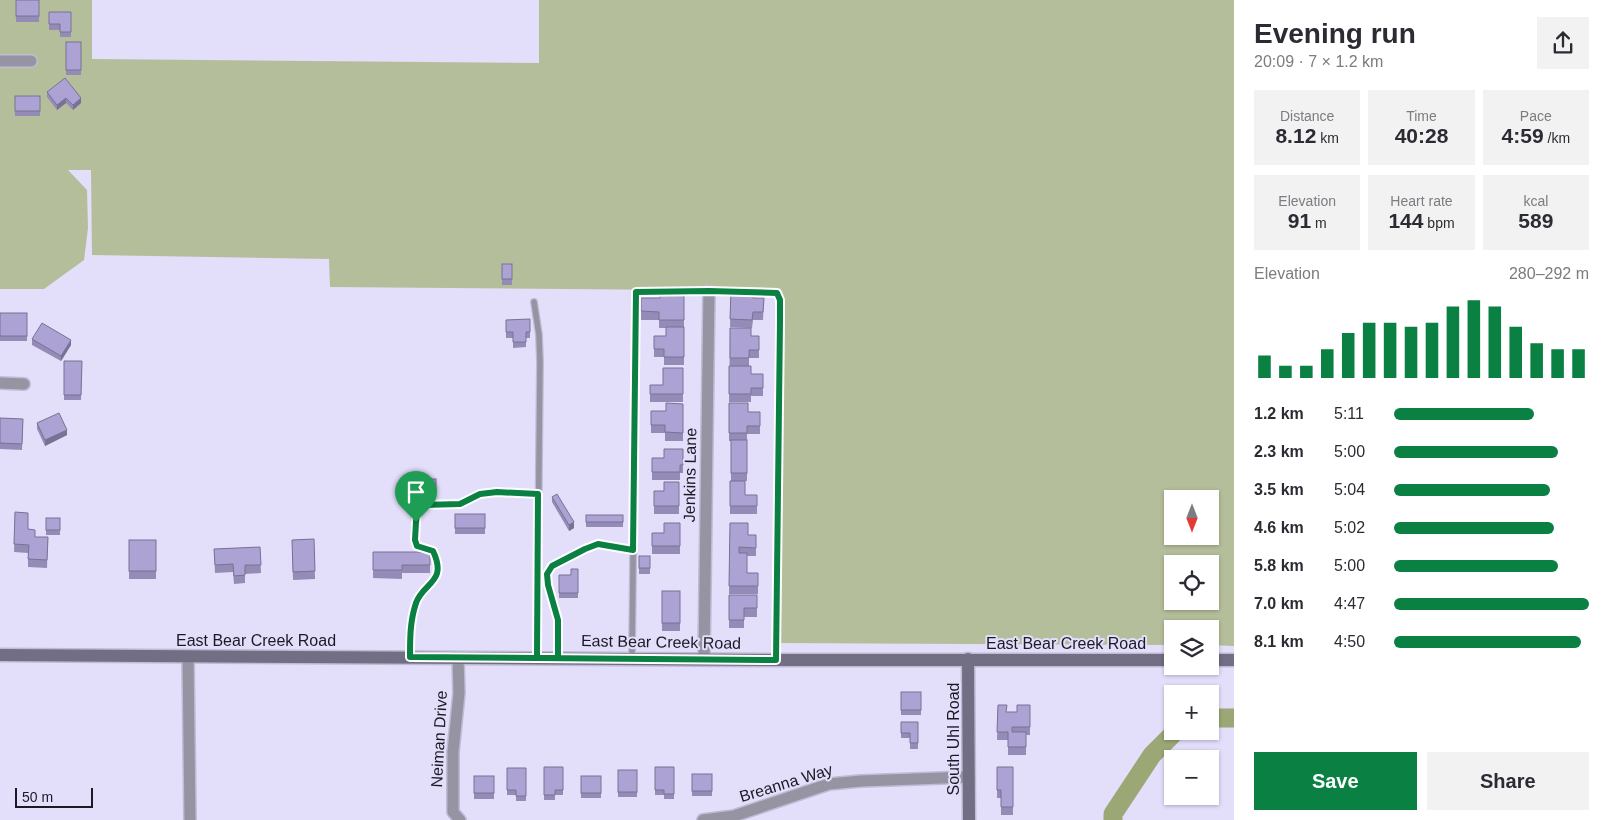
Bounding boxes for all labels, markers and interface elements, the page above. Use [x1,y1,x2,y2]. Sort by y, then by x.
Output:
button: share [1537,17,1589,69]
text: Evening run [1254,18,1416,49]
text: 20:09 · 7 × 1.2 km [1254,53,1383,70]
text: Distance [1280,108,1334,124]
text: Time [1406,108,1437,124]
text: Pace [1520,108,1552,124]
text: 8.12 [1275,124,1316,147]
text: 40:28 [1395,124,1448,147]
text: 4:59 [1502,124,1544,147]
text: km [1316,130,1339,146]
text: /km [1544,130,1570,146]
text: Elevation [1278,193,1336,209]
text: Heart rate [1390,193,1453,209]
text: kcal [1523,193,1548,209]
text: 91 [1288,209,1311,232]
text: 144 [1388,209,1423,232]
text: 589 [1518,209,1553,232]
text: m [1311,215,1327,231]
text: bpm [1423,215,1455,231]
text: Elevation [1254,265,1320,282]
text: 280–292 m [1509,265,1589,282]
text: 1.2 km [1254,405,1304,422]
text: 5:11 [1334,405,1364,422]
street label: Jenkins Lane [681,428,699,522]
text: 2.3 km [1254,443,1304,460]
text: 5:00 [1334,443,1365,460]
pin [395,471,437,522]
icon: arrive [402,478,430,506]
text: 3.5 km [1254,481,1304,498]
text: 5:04 [1334,481,1365,498]
north arrow [1164,490,1219,545]
map controls [1164,490,1219,805]
text: 4.6 km [1254,519,1304,536]
text: 5:02 [1334,519,1365,536]
button: locate [1164,555,1219,610]
text: 5.8 km [1254,557,1304,574]
text: 5:00 [1334,557,1365,574]
text: 7.0 km [1254,595,1304,612]
text: 4:47 [1334,595,1365,612]
button: layers [1164,620,1219,675]
street label: East Bear Creek Road [176,632,336,649]
street label: East Bear Creek Road [581,632,741,652]
text: 8.1 km [1254,633,1304,650]
text: 4:50 [1334,633,1365,650]
street label: East Bear Creek Road [986,635,1146,652]
street label: South Uhl Road [945,683,962,795]
button: + [1164,685,1219,740]
street label: Neiman Drive [428,690,450,788]
button: − [1164,750,1219,805]
button: Save [1254,752,1417,810]
button: Share [1427,752,1589,810]
street label: Breanna Way [737,761,835,805]
scale bar [15,785,92,808]
text: 50 m [22,789,53,805]

